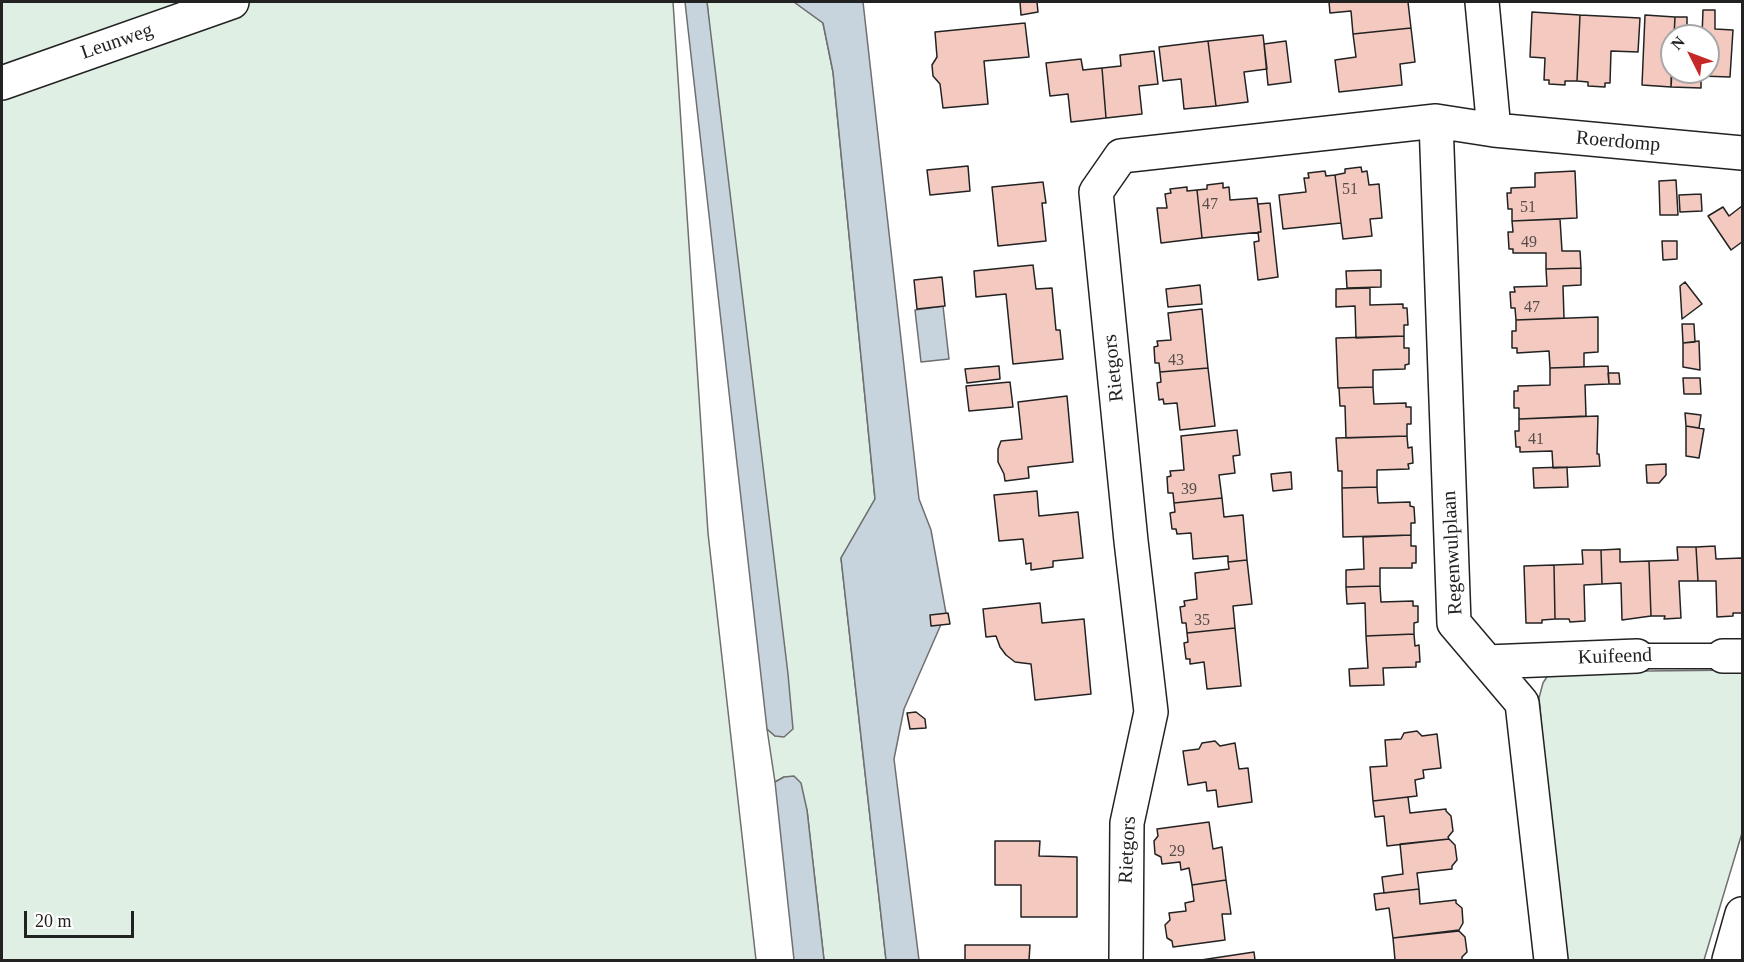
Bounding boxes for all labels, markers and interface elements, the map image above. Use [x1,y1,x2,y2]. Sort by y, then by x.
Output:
street label: Leunweg [78,19,156,65]
north arrow [1660,24,1720,84]
text: N [1668,33,1688,53]
street label: Roerdomp [1575,126,1661,158]
house number: 51 [1342,180,1358,200]
house number: 47 [1202,195,1218,215]
house number: 51 [1520,198,1536,218]
house number: 49 [1521,233,1537,253]
house number: 47 [1524,298,1540,318]
street label: Rietgors [1099,333,1129,403]
house number: 43 [1168,351,1184,371]
house number: 41 [1528,430,1544,450]
house number: 39 [1181,480,1197,500]
street label: Regenwulplaan [1438,490,1468,616]
house number: 35 [1194,611,1210,631]
street label: Kuifeend [1577,644,1653,670]
street label: Rietgors [1114,816,1142,884]
house number: 29 [1169,842,1185,862]
scale bar [27,899,136,937]
text: 20 m [35,911,72,931]

